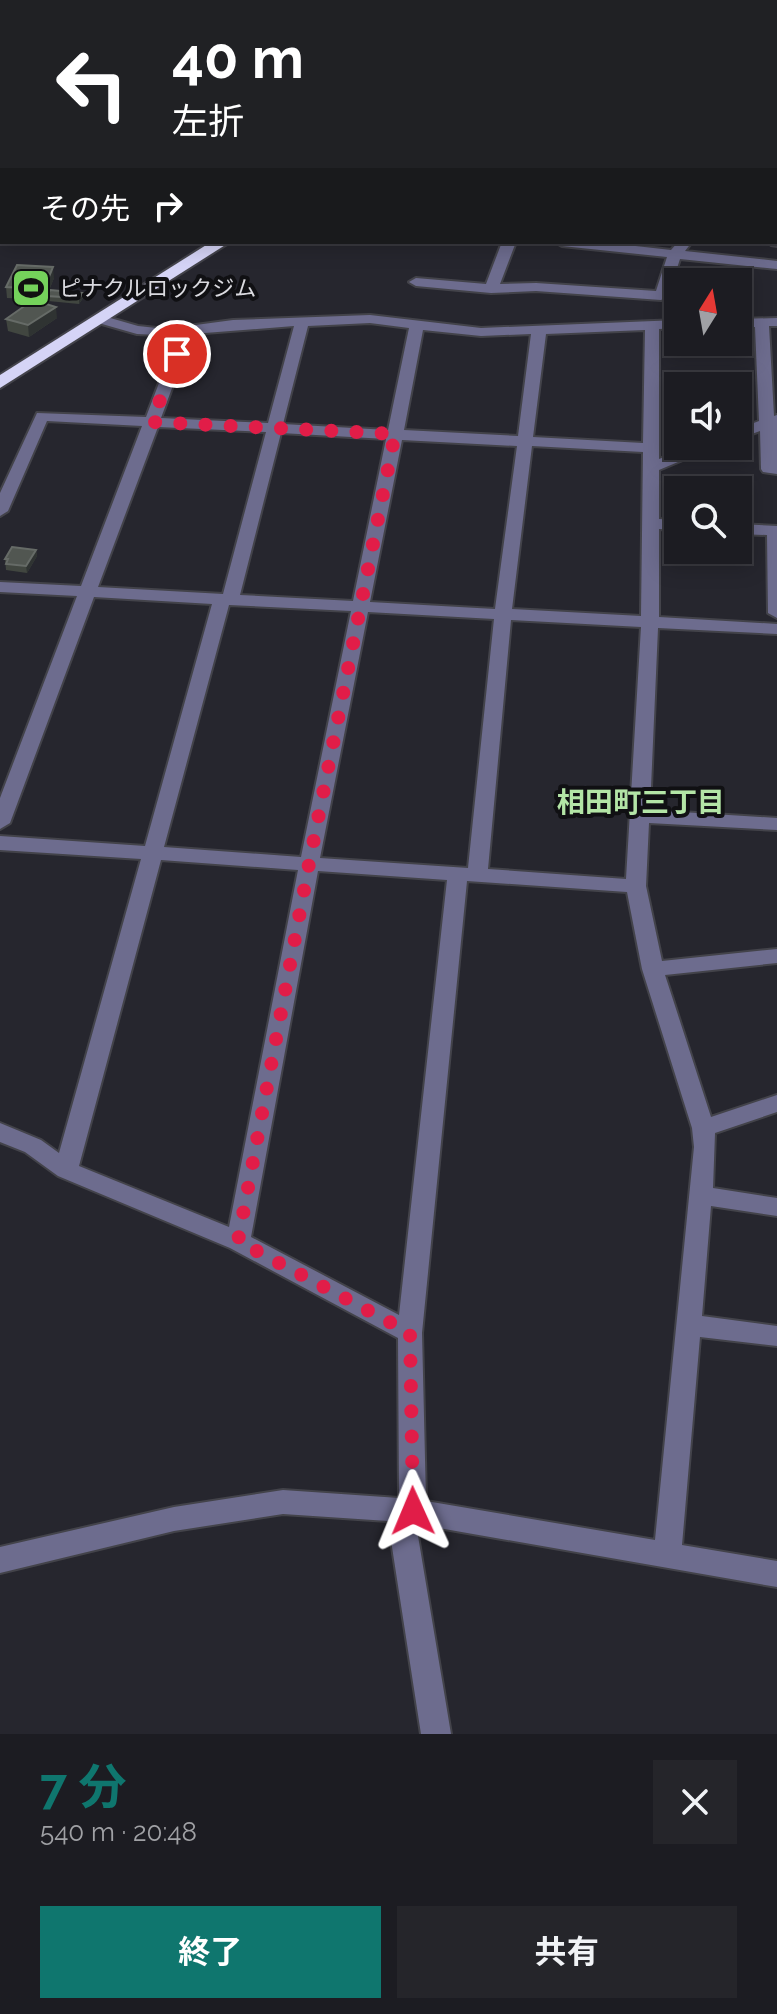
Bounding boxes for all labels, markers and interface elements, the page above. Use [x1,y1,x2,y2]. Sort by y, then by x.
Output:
text: 40 m [172,25,304,91]
icon: left [40,32,144,136]
text: 左折 [172,100,244,142]
icon: right [146,184,190,228]
text: その先 [40,191,130,226]
sports icon: ピナクルロックジム [10,267,52,309]
north arrow [664,268,752,356]
map controls [664,268,752,564]
place label: ピナクルロックジム [59,275,256,301]
pin [143,320,211,388]
icon: arrive [155,332,199,376]
button: sound [664,372,752,460]
button: search [664,476,752,564]
district label: 相田町三丁目 [557,786,725,819]
position arrow [371,1469,455,1553]
text: 7 分 [40,1759,126,1815]
button: close [653,1760,737,1844]
text: 540 m · 20:48 [40,1817,197,1847]
button: 終了 [40,1906,381,1998]
button: 共有 [397,1906,737,1998]

